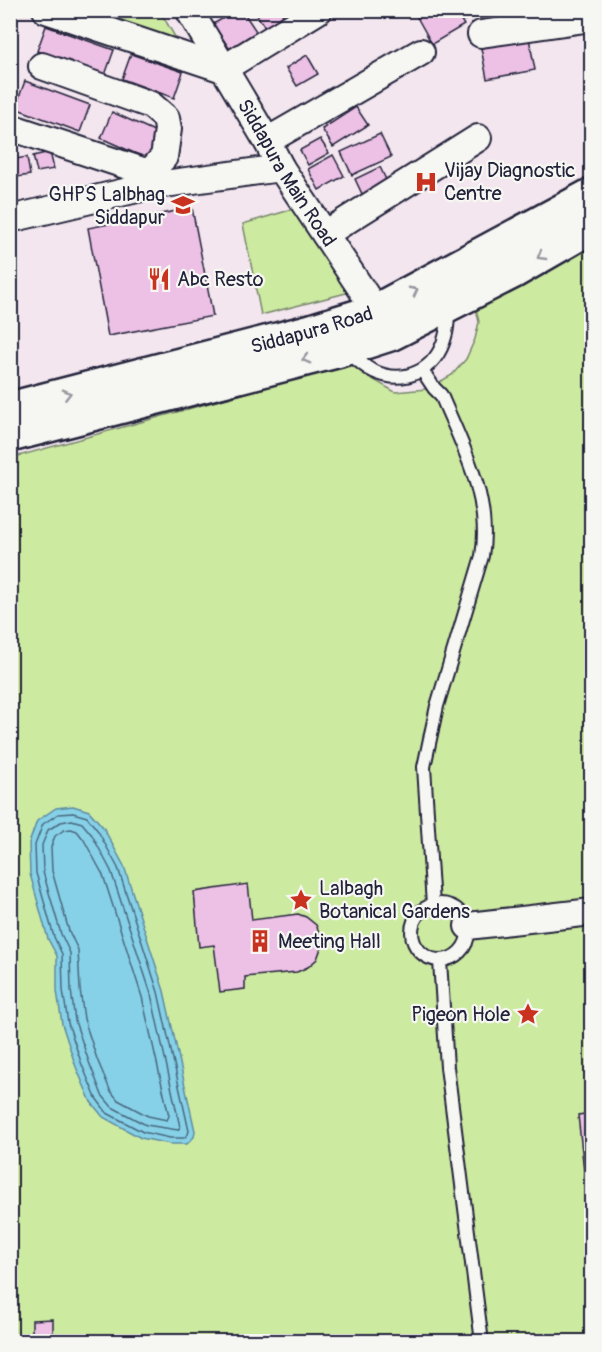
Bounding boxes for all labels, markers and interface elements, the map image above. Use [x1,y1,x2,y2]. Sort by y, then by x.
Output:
street label: Siddapura Main Road [232,94,342,251]
place label: Vijay Diagnostic Centre [444,158,575,206]
hospital icon: Vijay Diagnostic Centre [413,169,439,195]
place label: GHPS Lalbhag Siddapur [49,182,165,230]
school or university icon: GHPS Lalbhag Siddapur [170,192,196,218]
one-way arrow [537,248,547,260]
restaurant icon: Abc Resto [146,266,172,292]
place label: Abc Resto [177,267,264,292]
one-way arrow [408,287,418,298]
street label: Siddapura Road [248,300,376,359]
one-way arrow [301,351,311,364]
one-way arrow [61,389,72,401]
place label: Lalbagh Botanical Gardens [319,876,470,924]
place icon: Lalbagh Botanical Gardens [288,887,314,913]
building icon: Meeting Hall [247,928,273,954]
place label: Meeting Hall [278,929,381,954]
place icon: Pigeon Hole [515,1001,541,1027]
place label: Pigeon Hole [411,1002,510,1027]

